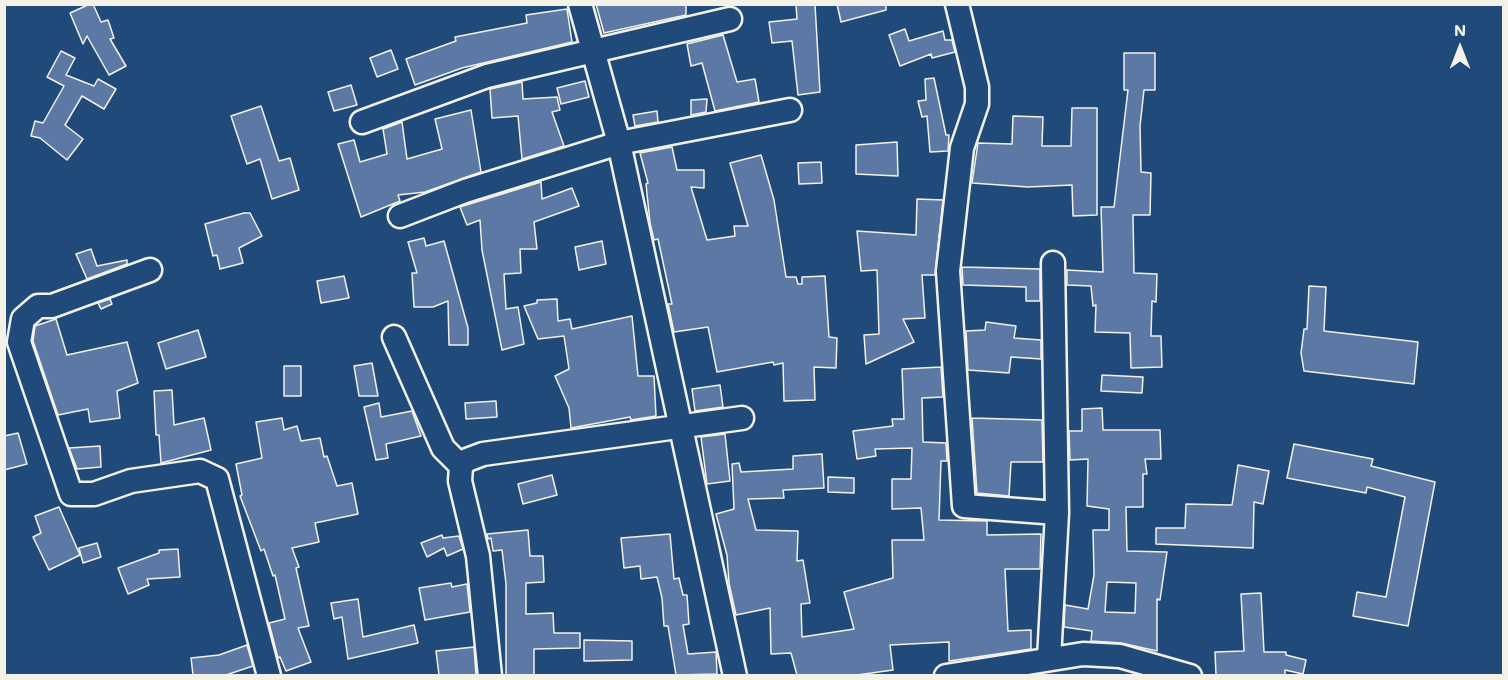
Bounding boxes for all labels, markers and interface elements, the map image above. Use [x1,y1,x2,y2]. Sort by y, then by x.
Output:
north arrow [1430,18,1490,78]
text: N [1454,19,1466,40]

